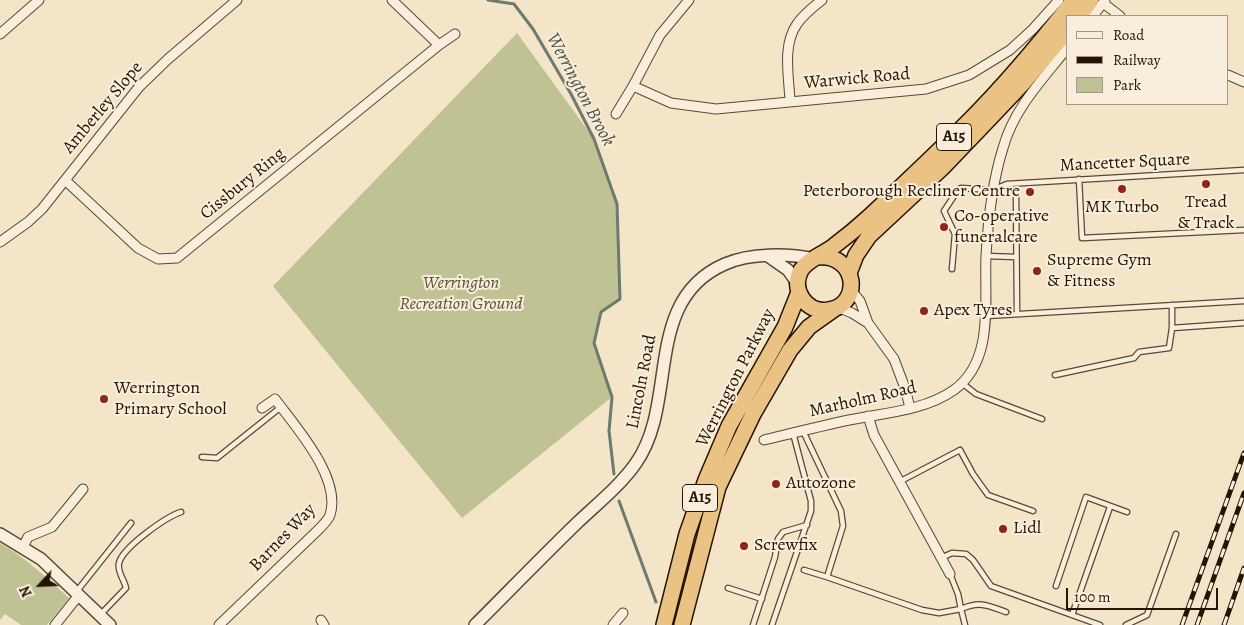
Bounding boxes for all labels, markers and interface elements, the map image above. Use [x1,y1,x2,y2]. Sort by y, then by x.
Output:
legend [1066,15,1229,105]
text: Road [1113,25,1144,45]
water label: Werrington Brook [541,30,619,150]
text: Railway [1113,50,1160,70]
street label: Amberley Slope [58,58,148,158]
street label: Warwick Road [803,64,911,94]
text: Park [1113,75,1141,95]
road number: A15 [936,124,972,150]
street label: Cissbury Ring [196,143,290,225]
street label: Mancetter Square [1059,149,1191,177]
marker: Tread & Track [1200,178,1212,190]
place label: Peterborough Recliner Centre [803,181,1020,203]
marker: MK Turbo [1116,183,1128,195]
marker: Peterborough Recliner Centre [1024,186,1036,198]
place label: Tread & Track [1177,192,1235,234]
place label: MK Turbo [1085,197,1159,219]
place label: Co-operative funeralcare [954,206,1049,248]
marker: Co-operative funeralcare [938,221,950,233]
place label: Supreme Gym & Fitness [1047,250,1152,292]
marker: Supreme Gym & Fitness [1031,265,1043,277]
park label: Werrington Recreation Ground [399,273,523,316]
place label: Apex Tyres [934,300,1012,322]
street label: Werrington Parkway [692,305,780,451]
marker: Apex Tyres [918,305,930,317]
street label: Lincoln Road [622,333,662,431]
street label: Marholm Road [807,377,919,423]
place label: Werrington Primary School [114,378,227,420]
marker: Werrington Primary School [98,393,110,405]
place label: Autozone [786,473,856,495]
marker: Autozone [770,478,782,490]
road number: A15 [682,484,718,512]
street label: Barnes Way [245,500,321,576]
place label: Lidl [1013,518,1041,540]
marker: Lidl [997,523,1009,535]
place label: Screwfix [754,535,817,557]
marker: Screwfix [738,540,750,552]
north arrow [15,560,65,610]
scale bar [1069,578,1222,610]
text: N [15,583,37,600]
text: 100 m [1074,587,1111,607]

